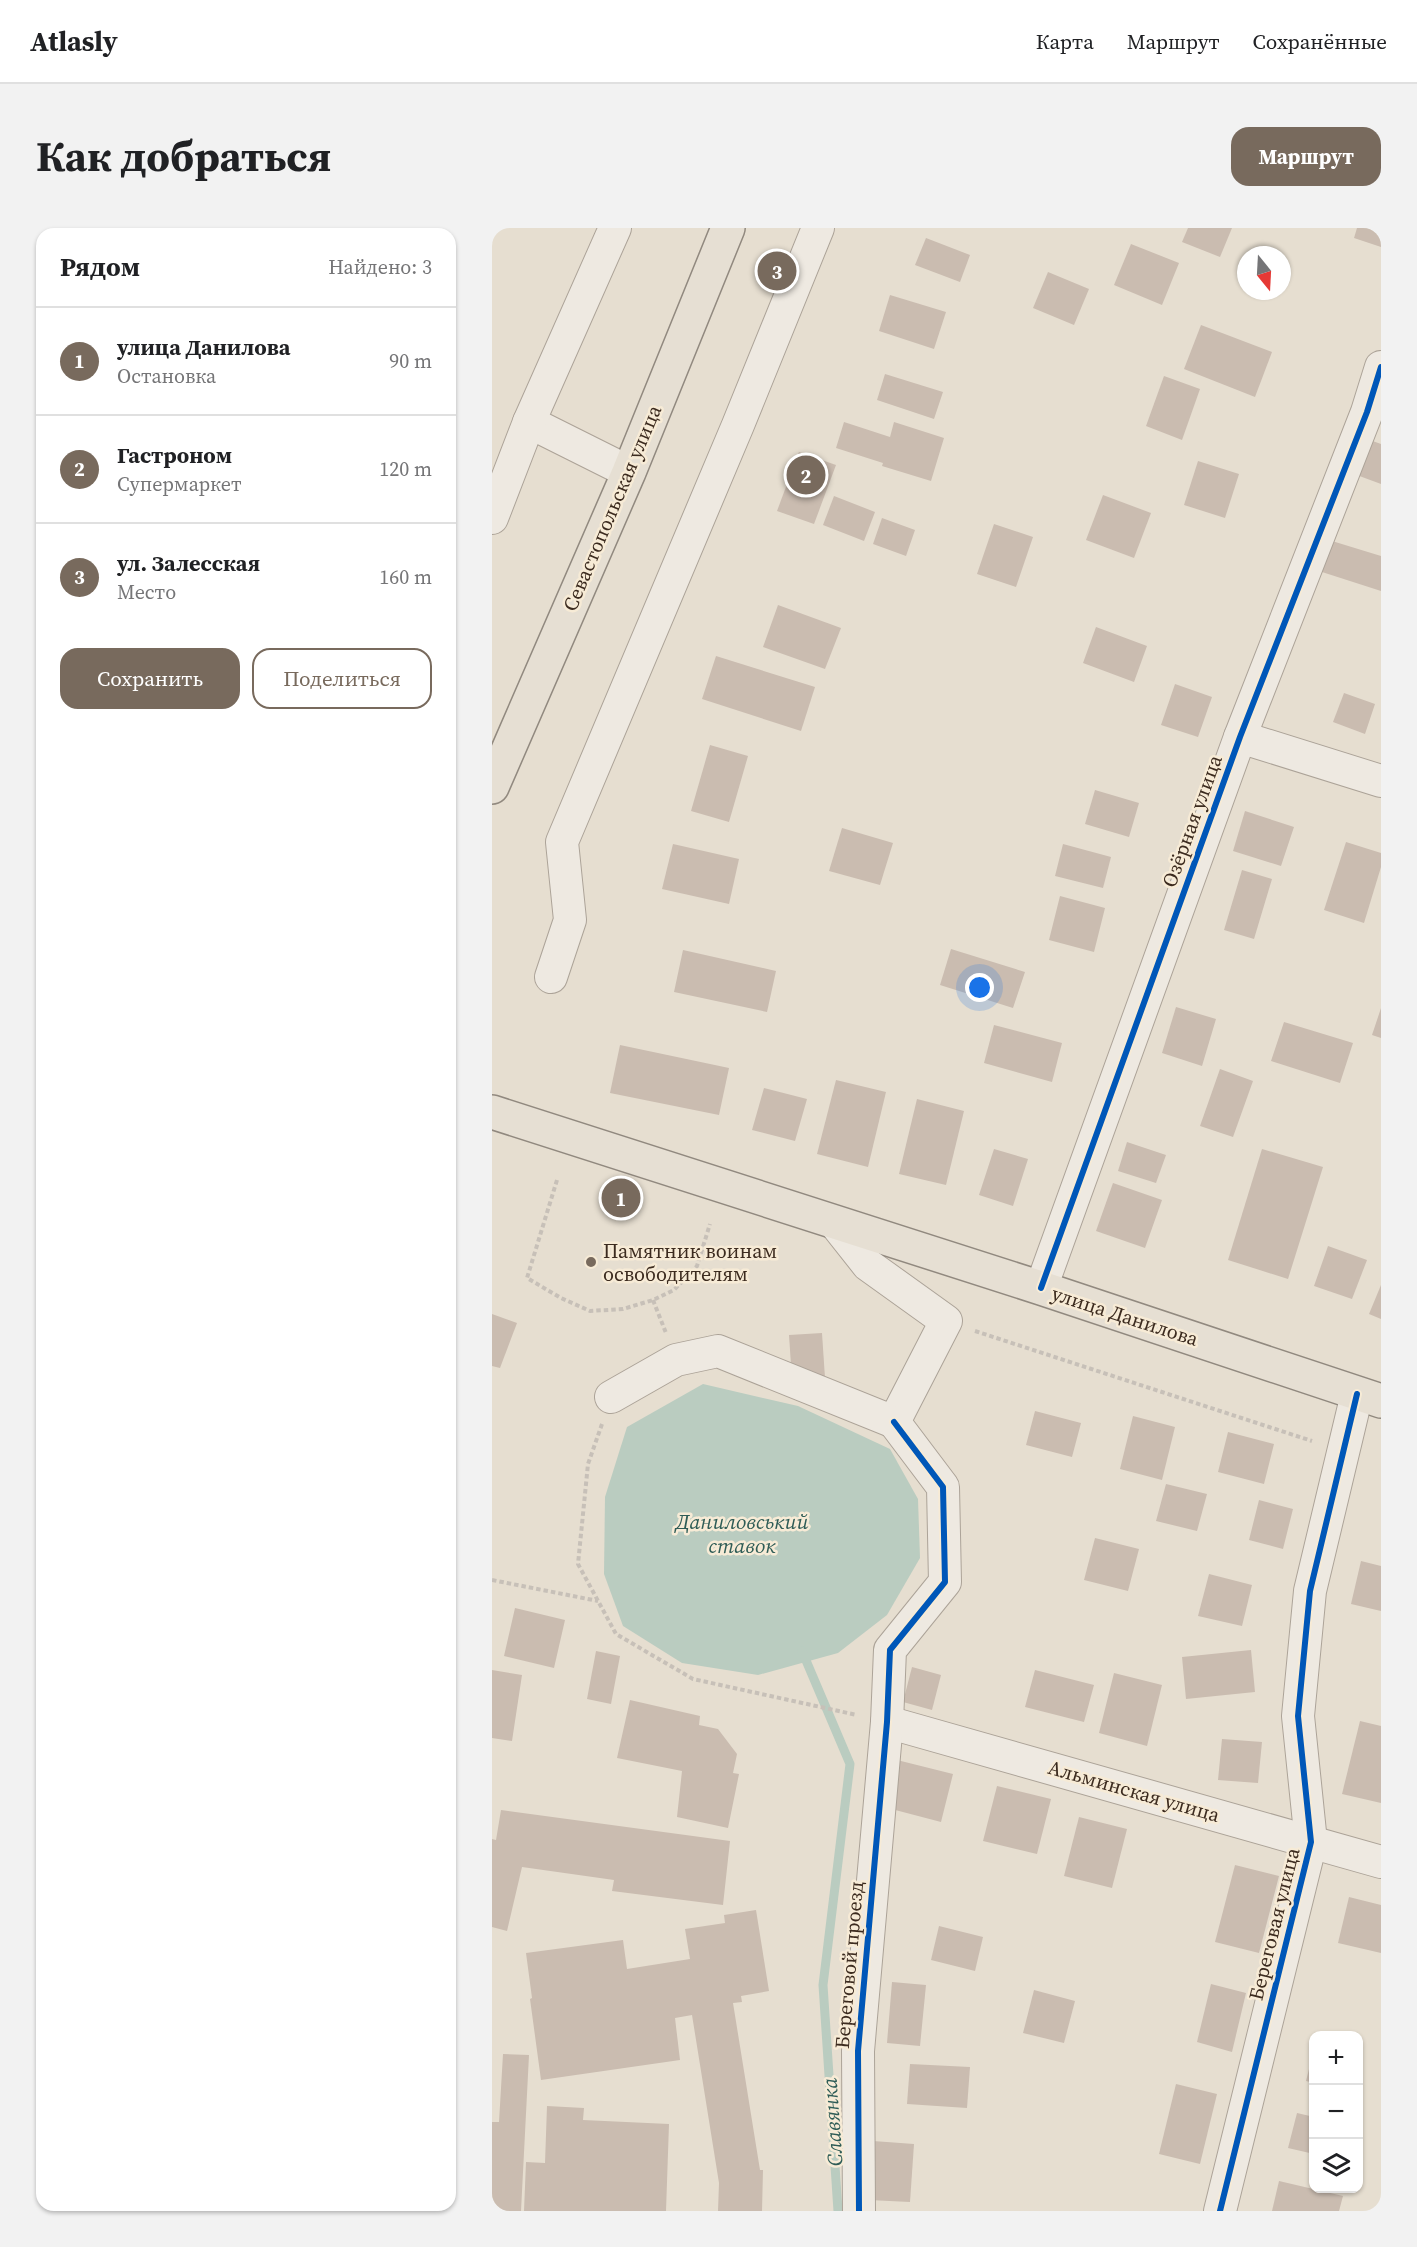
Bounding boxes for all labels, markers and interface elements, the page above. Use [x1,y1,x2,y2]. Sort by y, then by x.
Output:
text: Atlasly [30,22,118,60]
text: Карта [1036,27,1094,56]
text: Маршрут [1127,27,1220,56]
text: Сохранённые [1253,27,1387,56]
text: Как добраться [36,127,331,185]
button: Маршрут [1231,127,1381,186]
north arrow [1237,246,1291,300]
pin: 3 [758,248,796,294]
text: Рядом [60,249,140,285]
text: Найдено: 3 [328,253,432,281]
text: улица Данилова [117,332,290,362]
text: 1 [74,347,85,375]
text: 90 m [389,347,432,375]
text: Остановка [117,362,216,390]
street label: Севастопольская улица [556,400,668,615]
text: Гастроном [117,440,232,470]
pin: 2 [786,452,826,498]
text: 2 [74,455,85,483]
text: 120 m [379,455,432,483]
text: Супермаркет [117,470,242,498]
text: ул. Залесская [117,548,260,578]
text: 3 [74,563,85,591]
text: 160 m [379,563,432,591]
text: Место [117,578,176,606]
button: Сохранить [60,648,240,709]
button: Поделиться [252,648,432,709]
street label: Озёрная улица [1155,750,1229,891]
your location [965,973,994,1002]
pin: 1 [602,1176,640,1220]
place label: Памятник воинам освободителям [603,1237,777,1288]
marker: Памятник воинам освободителям [584,1255,598,1269]
street label: улица Данилова [1048,1279,1203,1353]
water label: Даниловський ставок [674,1507,808,1560]
street label: Альминская улица [1045,1753,1224,1829]
street label: Береговая улица [1242,1844,1307,2003]
street label: Береговой проезд [828,1880,870,2050]
map controls [1309,2031,1363,2193]
button: + [1309,2031,1363,2085]
water label: Славянка [814,2077,850,2167]
button: − [1309,2085,1363,2139]
button: layers [1309,2139,1363,2193]

